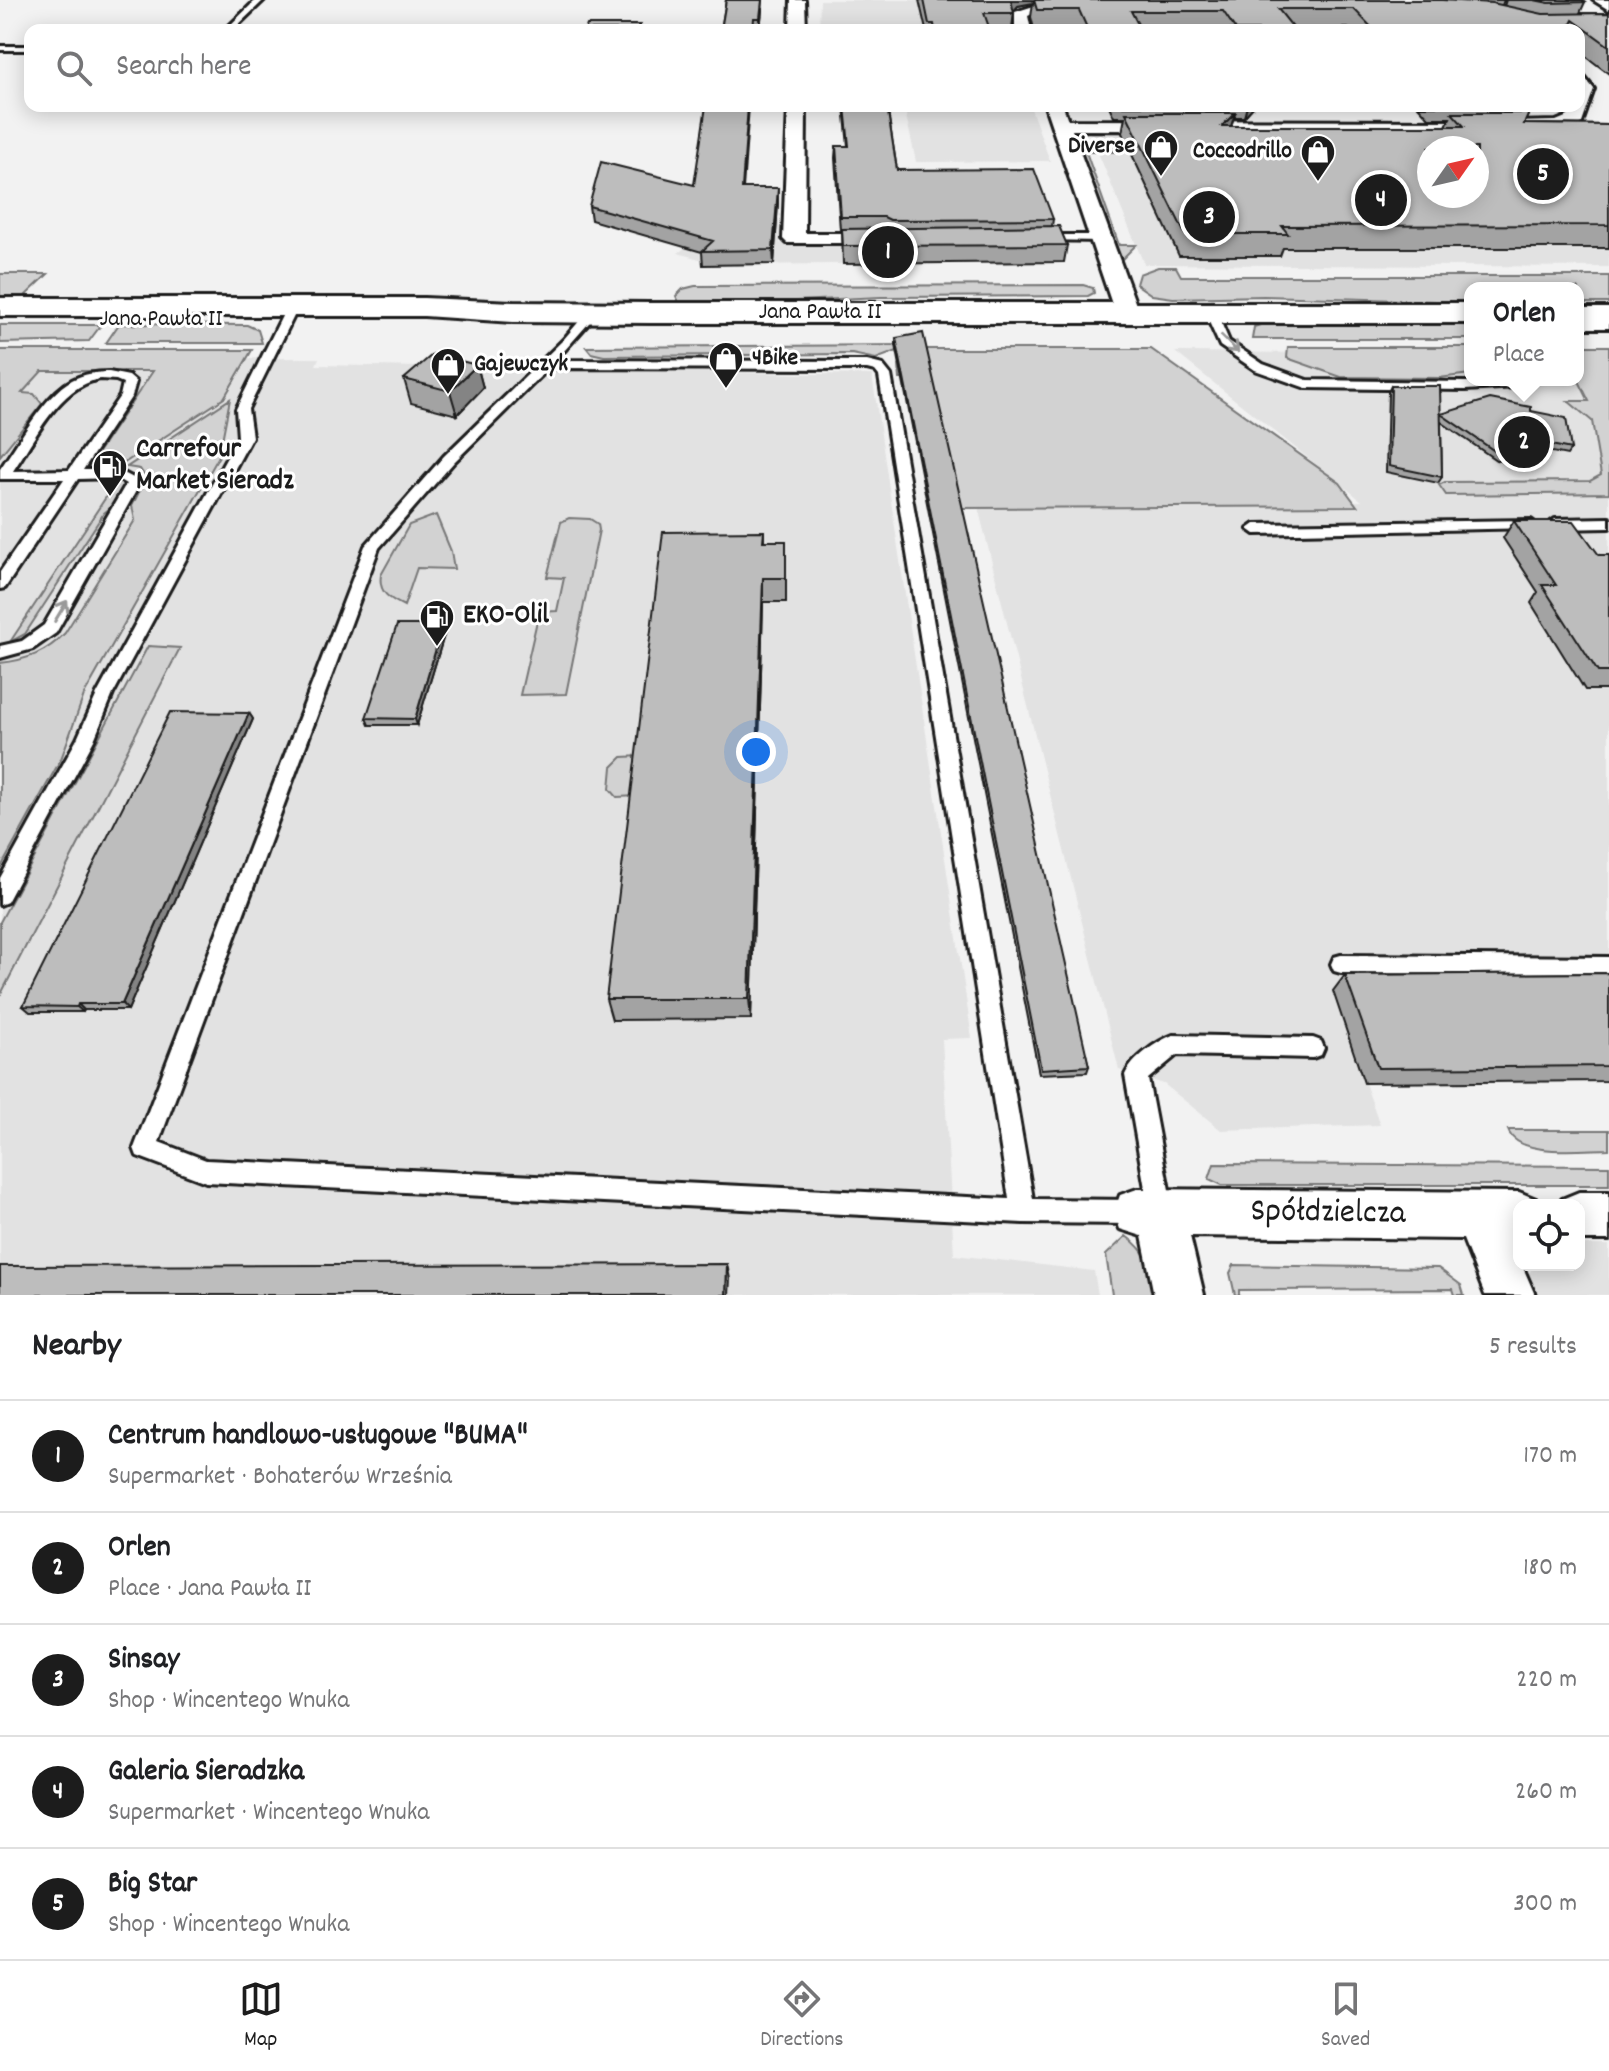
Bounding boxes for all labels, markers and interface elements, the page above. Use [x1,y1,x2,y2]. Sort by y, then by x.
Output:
search box [24,24,1585,112]
icon: search [52,46,96,90]
text: Search here [116,47,252,90]
shop icon: Diverse [1142,128,1180,178]
place label: Diverse [1068,130,1135,164]
shop icon: Coccodrillo [1299,133,1337,183]
place label: Coccodrillo [1193,135,1292,169]
north arrow [1417,136,1489,208]
pin: 5 [1517,144,1569,204]
pin: 4 [1355,170,1407,230]
pin: 3 [1183,187,1235,247]
pin: 1 [862,222,914,282]
popup [1464,282,1584,386]
text: Orlen [1493,294,1555,337]
street label: Jana Pawła II [758,296,882,330]
street label: Jana Pawła II [99,303,223,337]
one-way arrow [1219,334,1239,354]
text: Place [1493,337,1545,374]
shop icon: 4Bike [707,340,745,390]
place label: 4Bike [752,342,799,376]
shop icon: Gajewczyk [429,346,467,396]
place label: Gajewczyk [474,348,568,382]
pin: 2 [1498,412,1550,472]
place label: Carrefour Market Sieradz [136,431,294,503]
fuel station icon: Carrefour Market Sieradz [91,448,129,498]
place label: EKO-Olil [463,597,549,637]
fuel station icon: EKO-Olil [418,598,456,648]
one-way arrow [53,600,69,623]
your location [736,732,776,772]
street label: Spółdzielcza [1250,1188,1407,1240]
map controls [1513,1199,1585,1271]
button: locate [1513,1199,1585,1271]
text: Nearby [32,1323,121,1372]
text: 5 results [1489,1329,1577,1366]
text: Centrum handlowo-usługowe "BUMA" [108,1416,528,1459]
text: 1 [55,1438,61,1475]
text: 170 m [1523,1438,1577,1475]
text: Supermarket · Bohaterów Września [108,1459,452,1496]
text: Orlen [108,1528,171,1571]
text: 2 [52,1550,64,1587]
text: 180 m [1523,1550,1577,1587]
text: Place · Jana Pawła II [108,1571,311,1608]
text: Sinsay [108,1640,179,1683]
text: 3 [52,1662,64,1699]
text: 220 m [1516,1662,1577,1699]
text: Shop · Wincentego Wnuka [108,1683,349,1720]
text: Galeria Sieradzka [108,1752,304,1795]
text: 4 [53,1774,63,1811]
text: 260 m [1515,1774,1577,1811]
text: Supermarket · Wincentego Wnuka [108,1795,430,1832]
text: Big Star [108,1864,197,1907]
text: 5 [52,1886,64,1923]
text: 300 m [1513,1886,1577,1923]
text: Shop · Wincentego Wnuka [108,1907,349,1944]
tab: Map [239,1977,283,2056]
tab: Directions [760,1977,844,2056]
tab: Saved [1321,1977,1370,2056]

